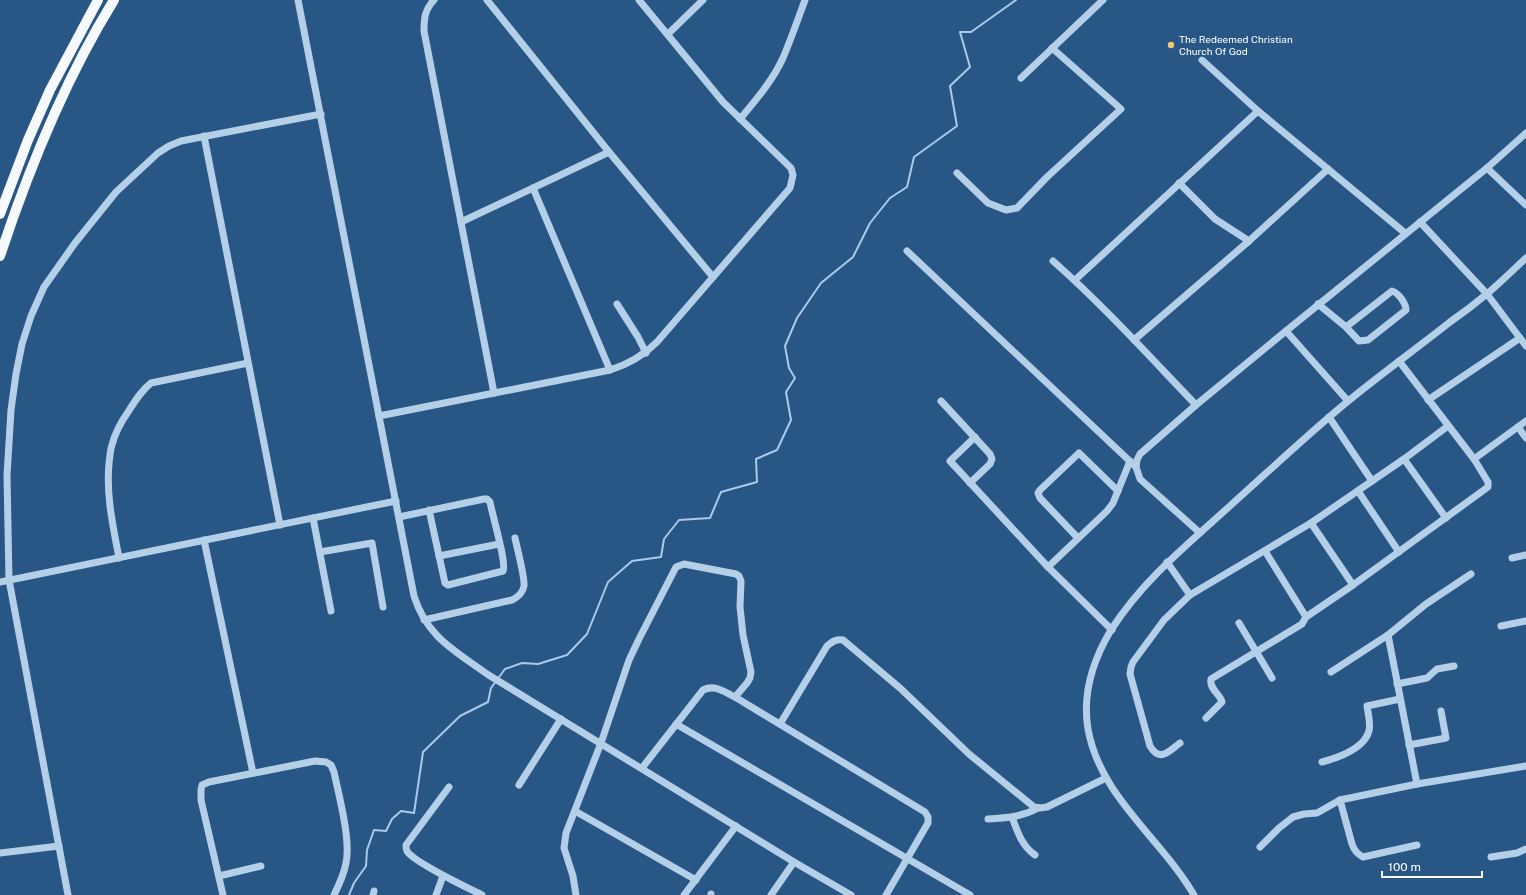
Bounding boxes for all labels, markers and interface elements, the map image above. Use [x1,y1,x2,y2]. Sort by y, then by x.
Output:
place label: The Redeemed Christian Church Of God [1179,33,1293,57]
marker: The Redeemed Christian Church Of God [1166,40,1176,50]
scale bar [1382,853,1482,879]
text: 100 m [1388,860,1421,874]

